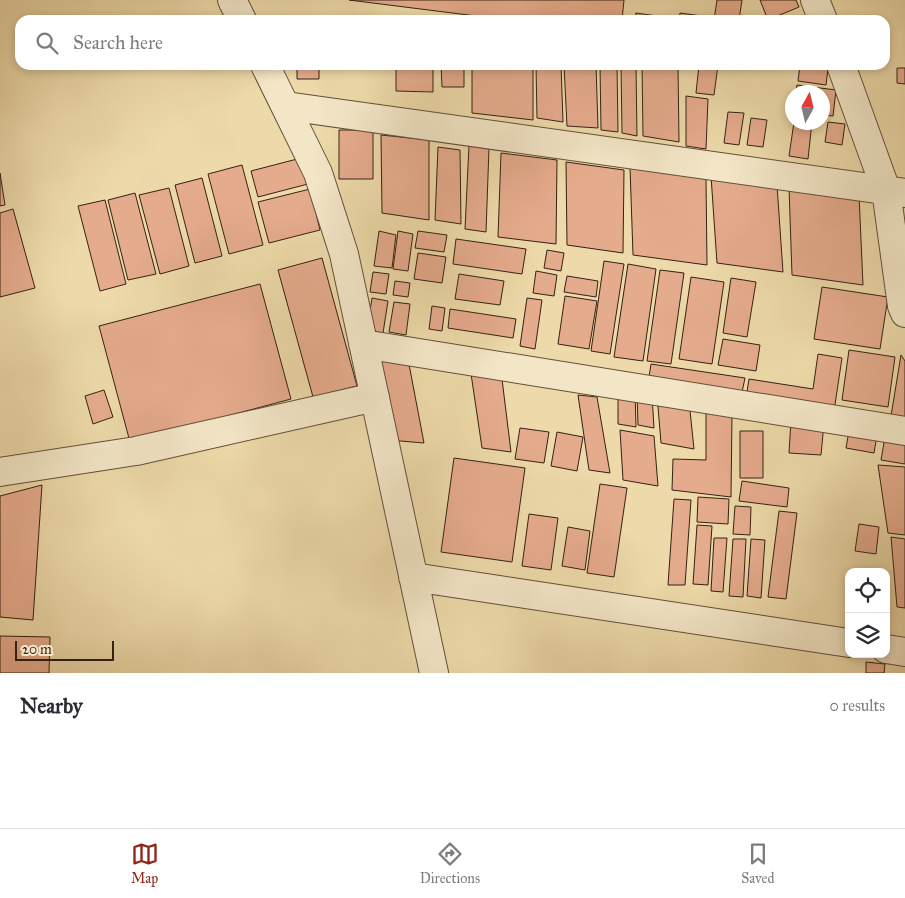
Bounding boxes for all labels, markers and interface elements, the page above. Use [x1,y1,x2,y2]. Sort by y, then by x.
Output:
search box [15,15,890,70]
icon: search [33,29,61,57]
text: Search here [73,31,163,54]
north arrow [785,85,830,130]
map controls [845,568,890,658]
button: locate [845,568,890,613]
button: layers [845,613,890,658]
scale bar [15,638,114,661]
text: 20 m [22,641,52,658]
text: Nearby [20,693,83,719]
text: 0 results [830,696,885,715]
tab: Map [131,840,159,887]
tab: Directions [420,840,480,887]
tab: Saved [741,840,774,887]

